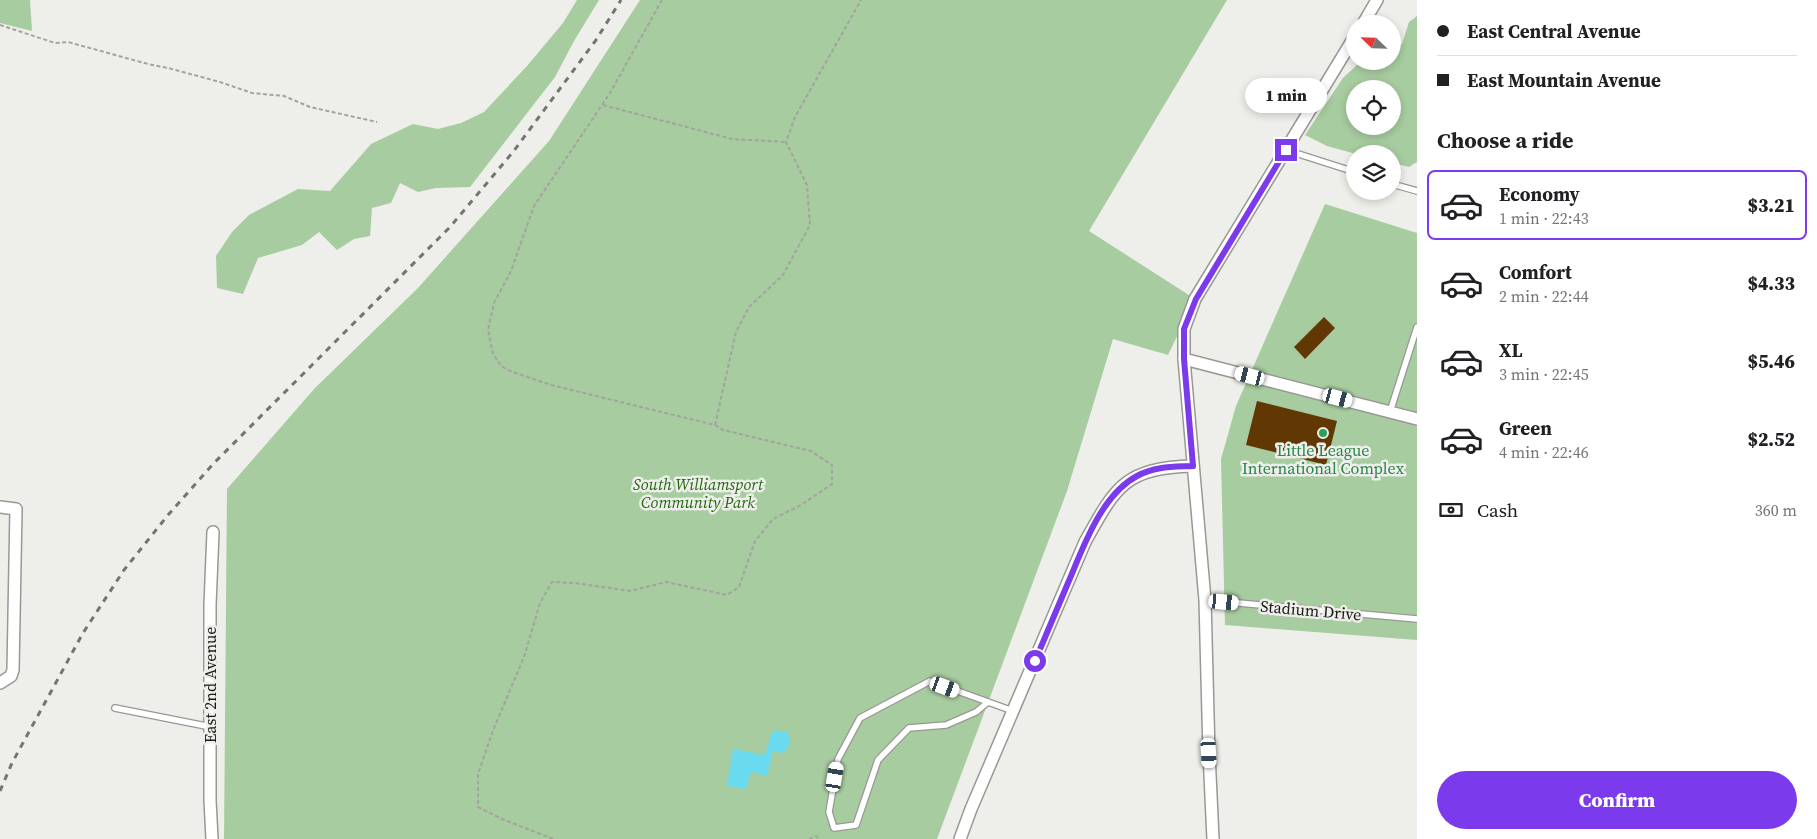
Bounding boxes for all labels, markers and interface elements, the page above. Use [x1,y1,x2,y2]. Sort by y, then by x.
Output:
north arrow [1346,15,1401,70]
map controls [1346,15,1401,200]
text: East Central Avenue [1467,18,1641,44]
text: East Mountain Avenue [1467,67,1661,93]
callout: 1 min [1245,78,1327,112]
button: locate [1346,80,1401,135]
text: 1 min [1265,84,1307,106]
text: Choose a ride [1437,125,1574,155]
route end [1275,139,1297,161]
button: layers [1346,145,1401,200]
text: Economy [1499,181,1580,207]
icon: car [1439,183,1484,228]
text: $3.21 [1747,192,1795,218]
text: 1 min · 22:43 [1499,207,1589,229]
text: Comfort [1499,259,1572,285]
icon: car [1439,261,1484,306]
text: $4.33 [1747,270,1795,296]
text: 2 min · 22:44 [1499,285,1589,307]
text: XL [1499,337,1522,363]
icon: car [1439,339,1484,384]
text: $5.46 [1747,348,1795,374]
text: 3 min · 22:45 [1499,363,1589,385]
car [1233,365,1266,387]
car [1321,387,1354,409]
text: Green [1499,415,1552,441]
icon: car [1439,417,1484,462]
text: $2.52 [1747,426,1795,452]
marker: Little League International Complex [1317,427,1329,439]
place label: Little League International Complex [1242,439,1405,479]
text: 4 min · 22:46 [1499,441,1589,463]
park label: South Williamsport Community Park [633,473,764,513]
icon: cash [1437,496,1465,524]
text: Cash [1477,497,1518,523]
text: 360 m [1755,499,1797,521]
car [1208,593,1239,611]
street label: Stadium Drive [1260,595,1362,625]
street label: East 2nd Avenue [199,627,221,743]
route start [1024,650,1046,672]
car [928,675,961,699]
car [1200,738,1217,768]
car [825,761,844,793]
button: Confirm [1437,771,1797,829]

